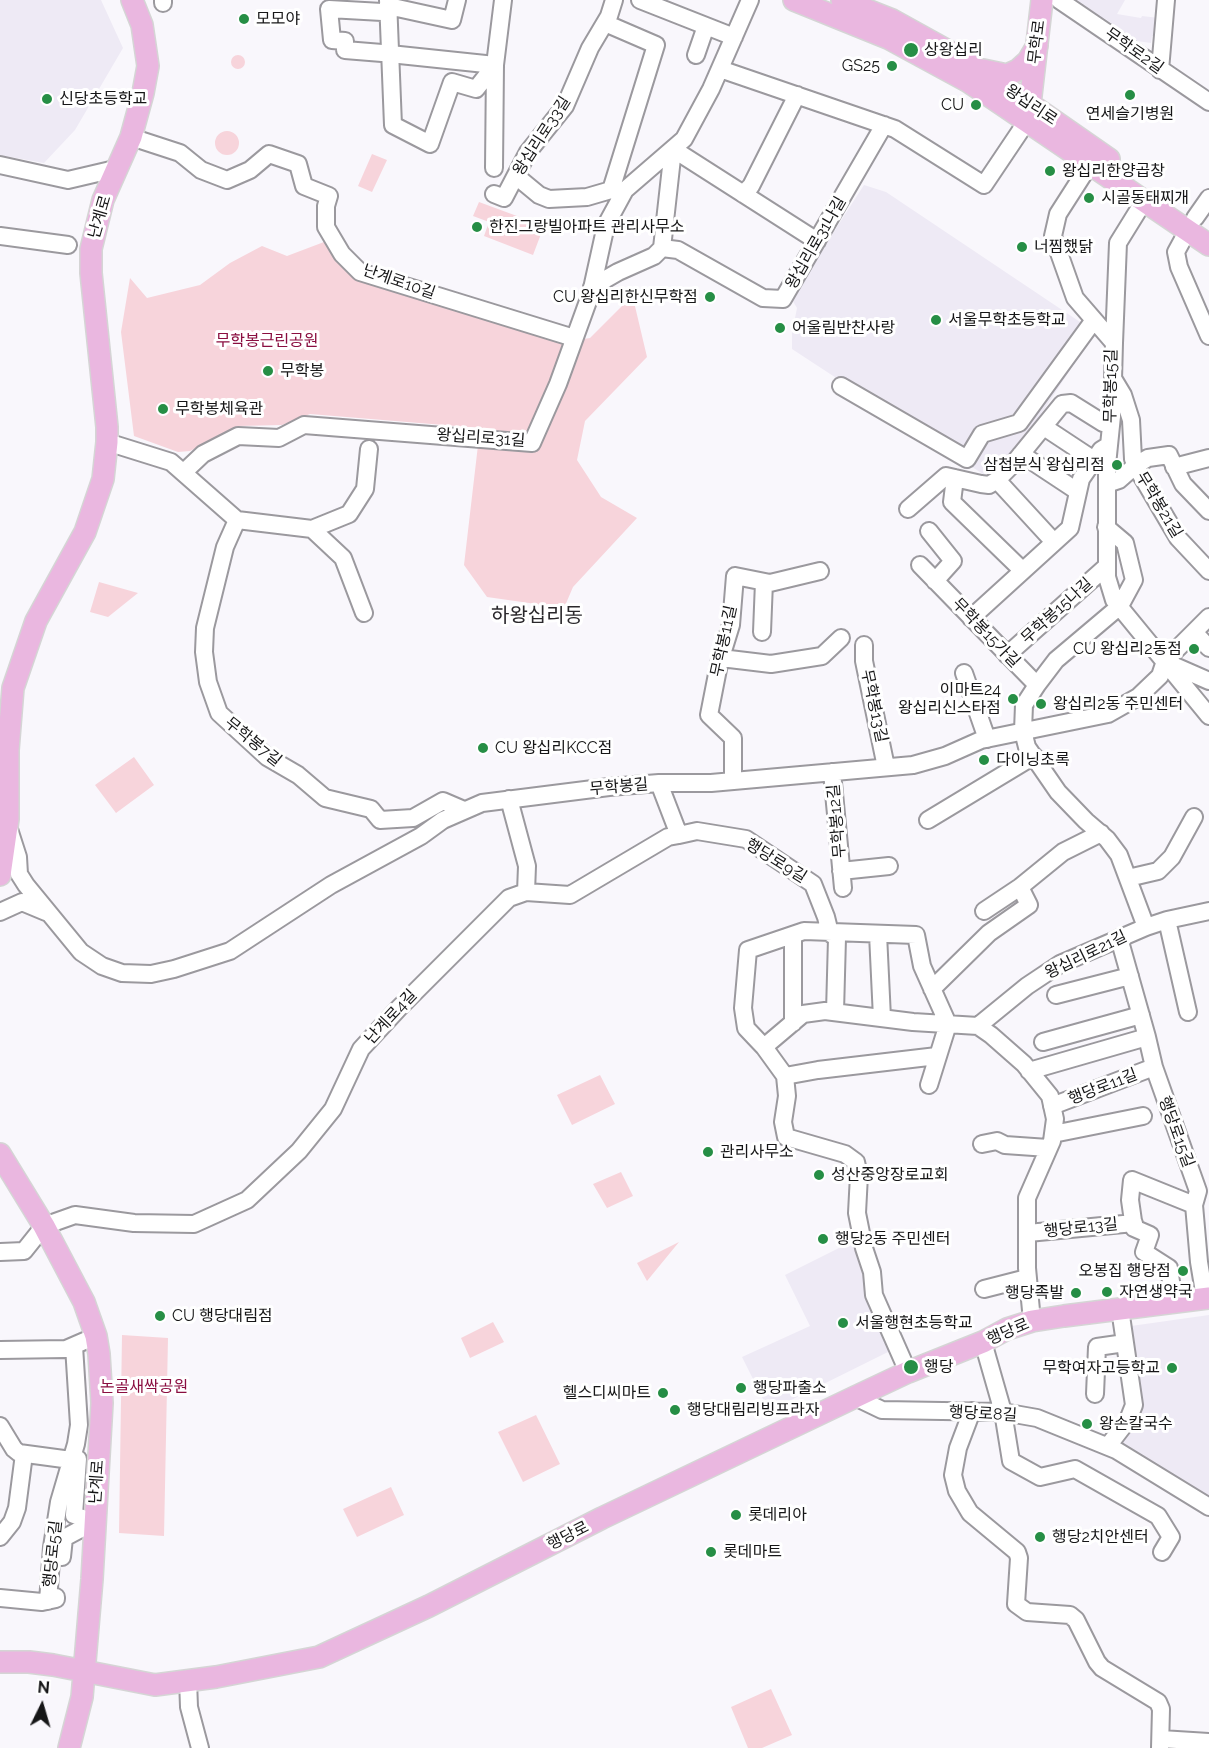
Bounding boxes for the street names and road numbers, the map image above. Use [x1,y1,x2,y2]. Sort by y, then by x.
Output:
street label: 무학로 [1025,19,1049,65]
street label: 무학로2길 [1101,24,1167,78]
street label: 왕십리로 [1001,81,1061,129]
street label: 왕십리로33길 [509,93,575,179]
street label: 난계로 [85,193,115,241]
street label: 왕십리로31나길 [782,193,850,293]
street label: 난계로10길 [360,261,438,303]
street label: 무학봉15길 [1101,349,1121,423]
street label: 왕십리로31길 [436,425,526,451]
street label: 무학봉21길 [1132,468,1186,542]
street label: 무학봉15나길 [1017,574,1097,648]
street label: 무학봉15가길 [948,594,1024,672]
street label: 무학봉11길 [707,604,741,678]
street label: 무학봉13길 [857,668,891,744]
street label: 무학봉7길 [221,713,285,771]
street label: 무학봉길 [589,775,649,799]
street label: 무학봉12길 [824,783,850,859]
street label: 행당로9길 [742,835,810,887]
street label: 왕십리로21길 [1042,927,1130,983]
street label: 난계로4길 [361,986,421,1048]
street label: 행당로11길 [1066,1065,1140,1109]
street label: 행당로15길 [1154,1094,1198,1170]
street label: 행당로13길 [1043,1215,1119,1241]
street label: 행당로 [984,1315,1032,1349]
street label: 행당로8길 [948,1403,1018,1425]
street label: 난계로 [86,1459,108,1505]
street label: 행당로 [544,1517,592,1555]
street label: 행당로5길 [40,1519,66,1589]

